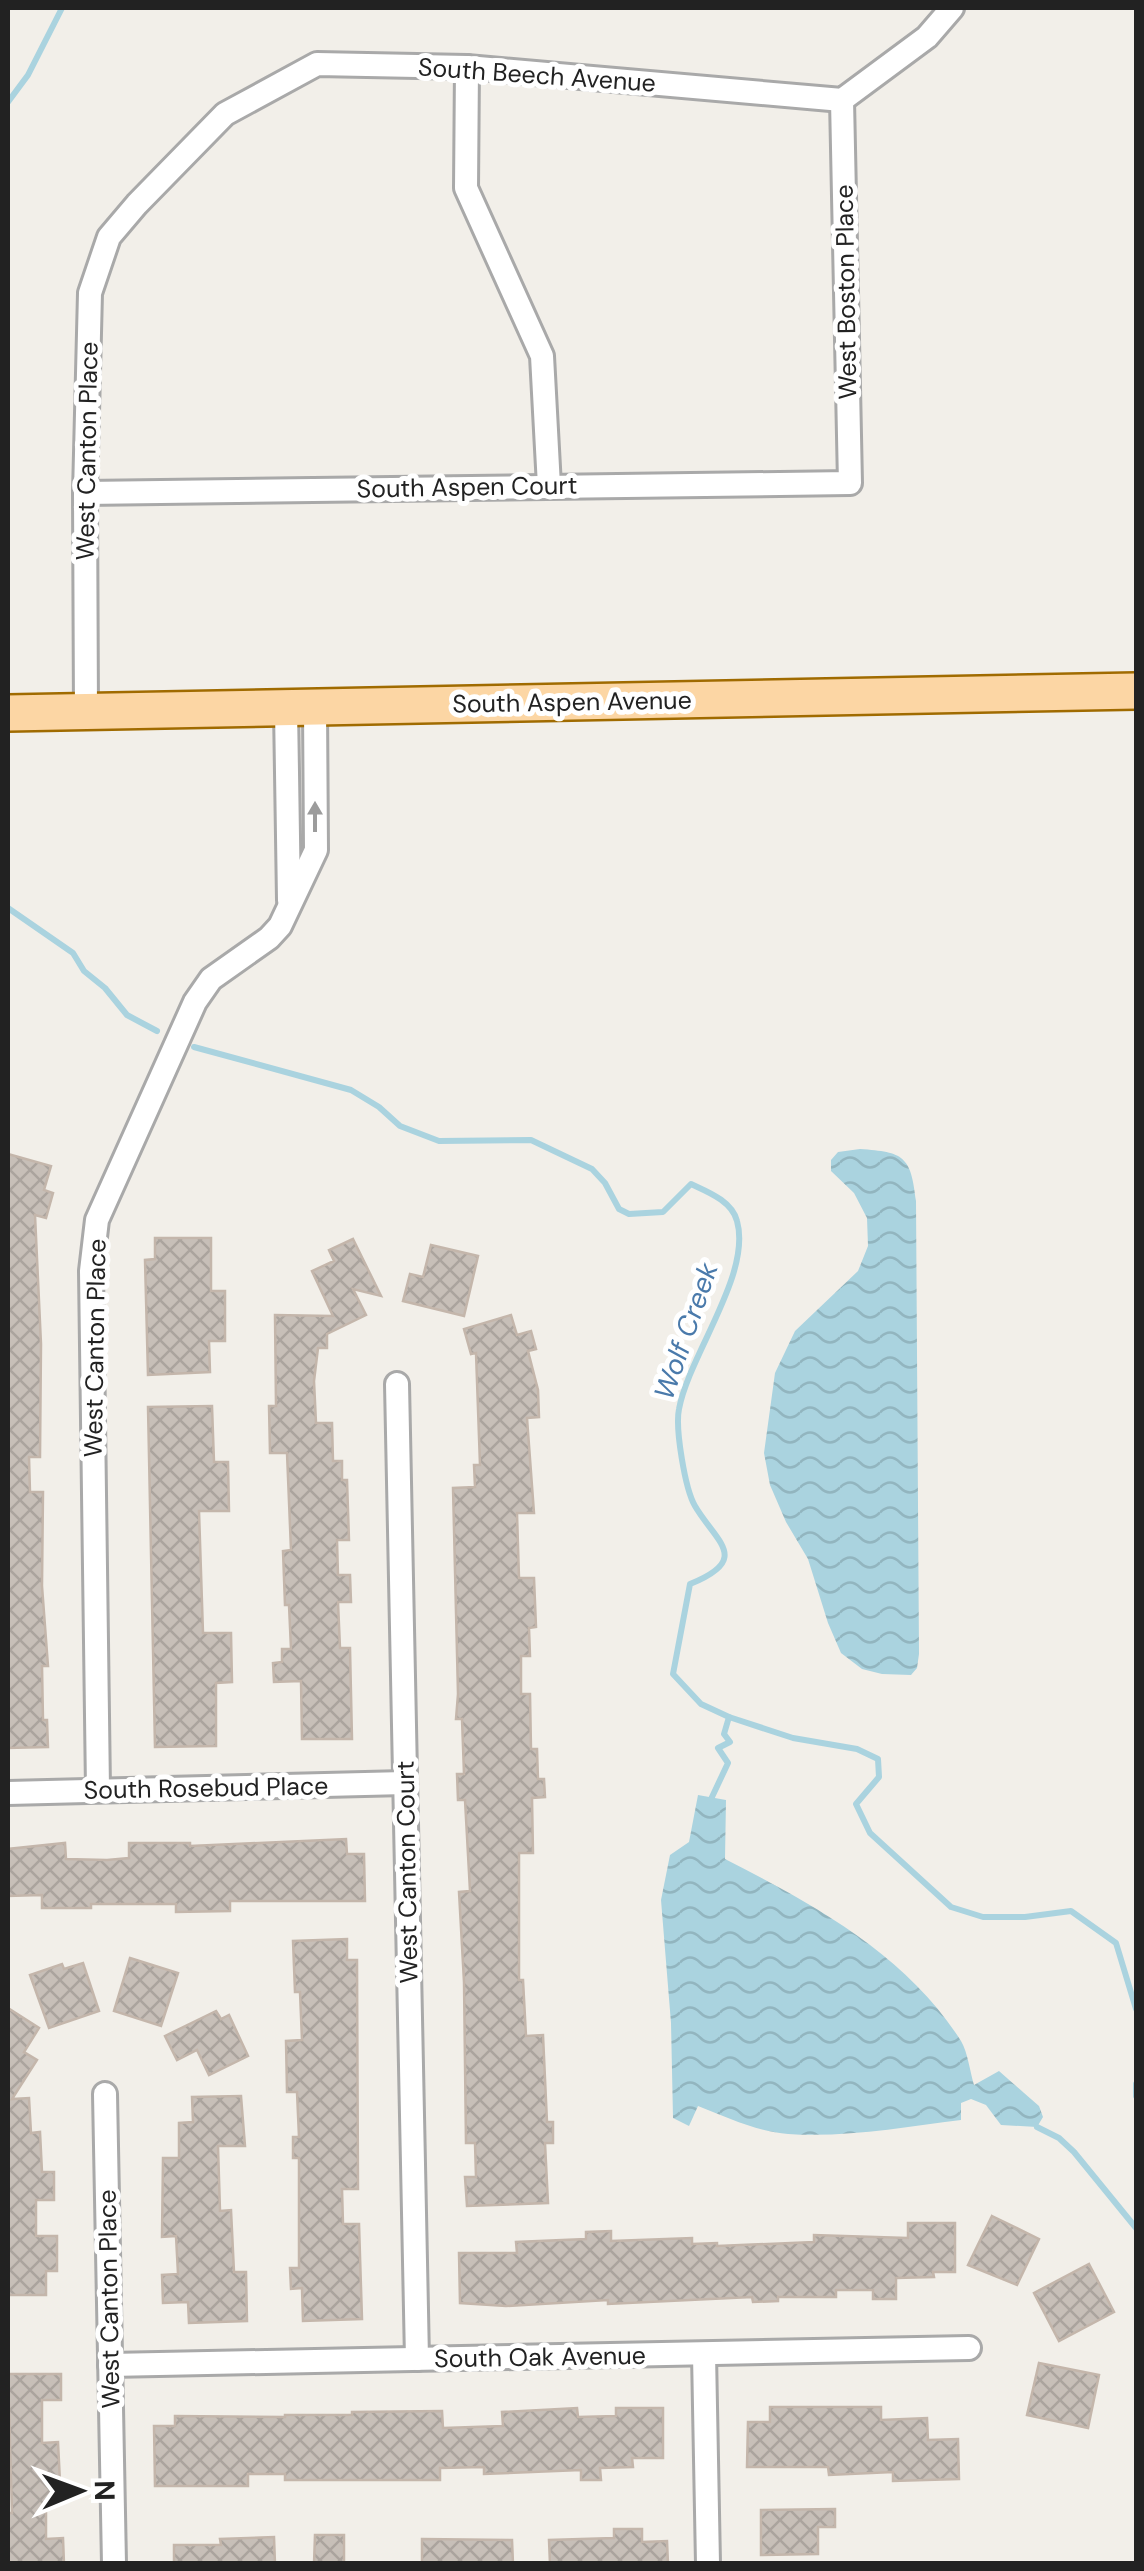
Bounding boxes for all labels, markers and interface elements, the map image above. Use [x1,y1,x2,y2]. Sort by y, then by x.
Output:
street label: South Beech Avenue [417,50,657,100]
street label: West Boston Place [828,184,864,400]
street label: West Canton Place [69,341,105,561]
street label: South Aspen Court [356,469,578,505]
street label: South Aspen Avenue [452,683,692,721]
one-way arrow [307,801,323,833]
street label: West Canton Place [77,1238,113,1458]
water label: Wolf Creek [645,1257,727,1404]
street label: West Canton Court [389,1760,425,1984]
street label: South Rosebud Place [83,1769,329,1807]
street label: West Canton Place [91,2189,127,2409]
street label: South Oak Avenue [434,2339,646,2375]
north arrow [30,2441,130,2541]
text: N [86,2480,123,2501]

